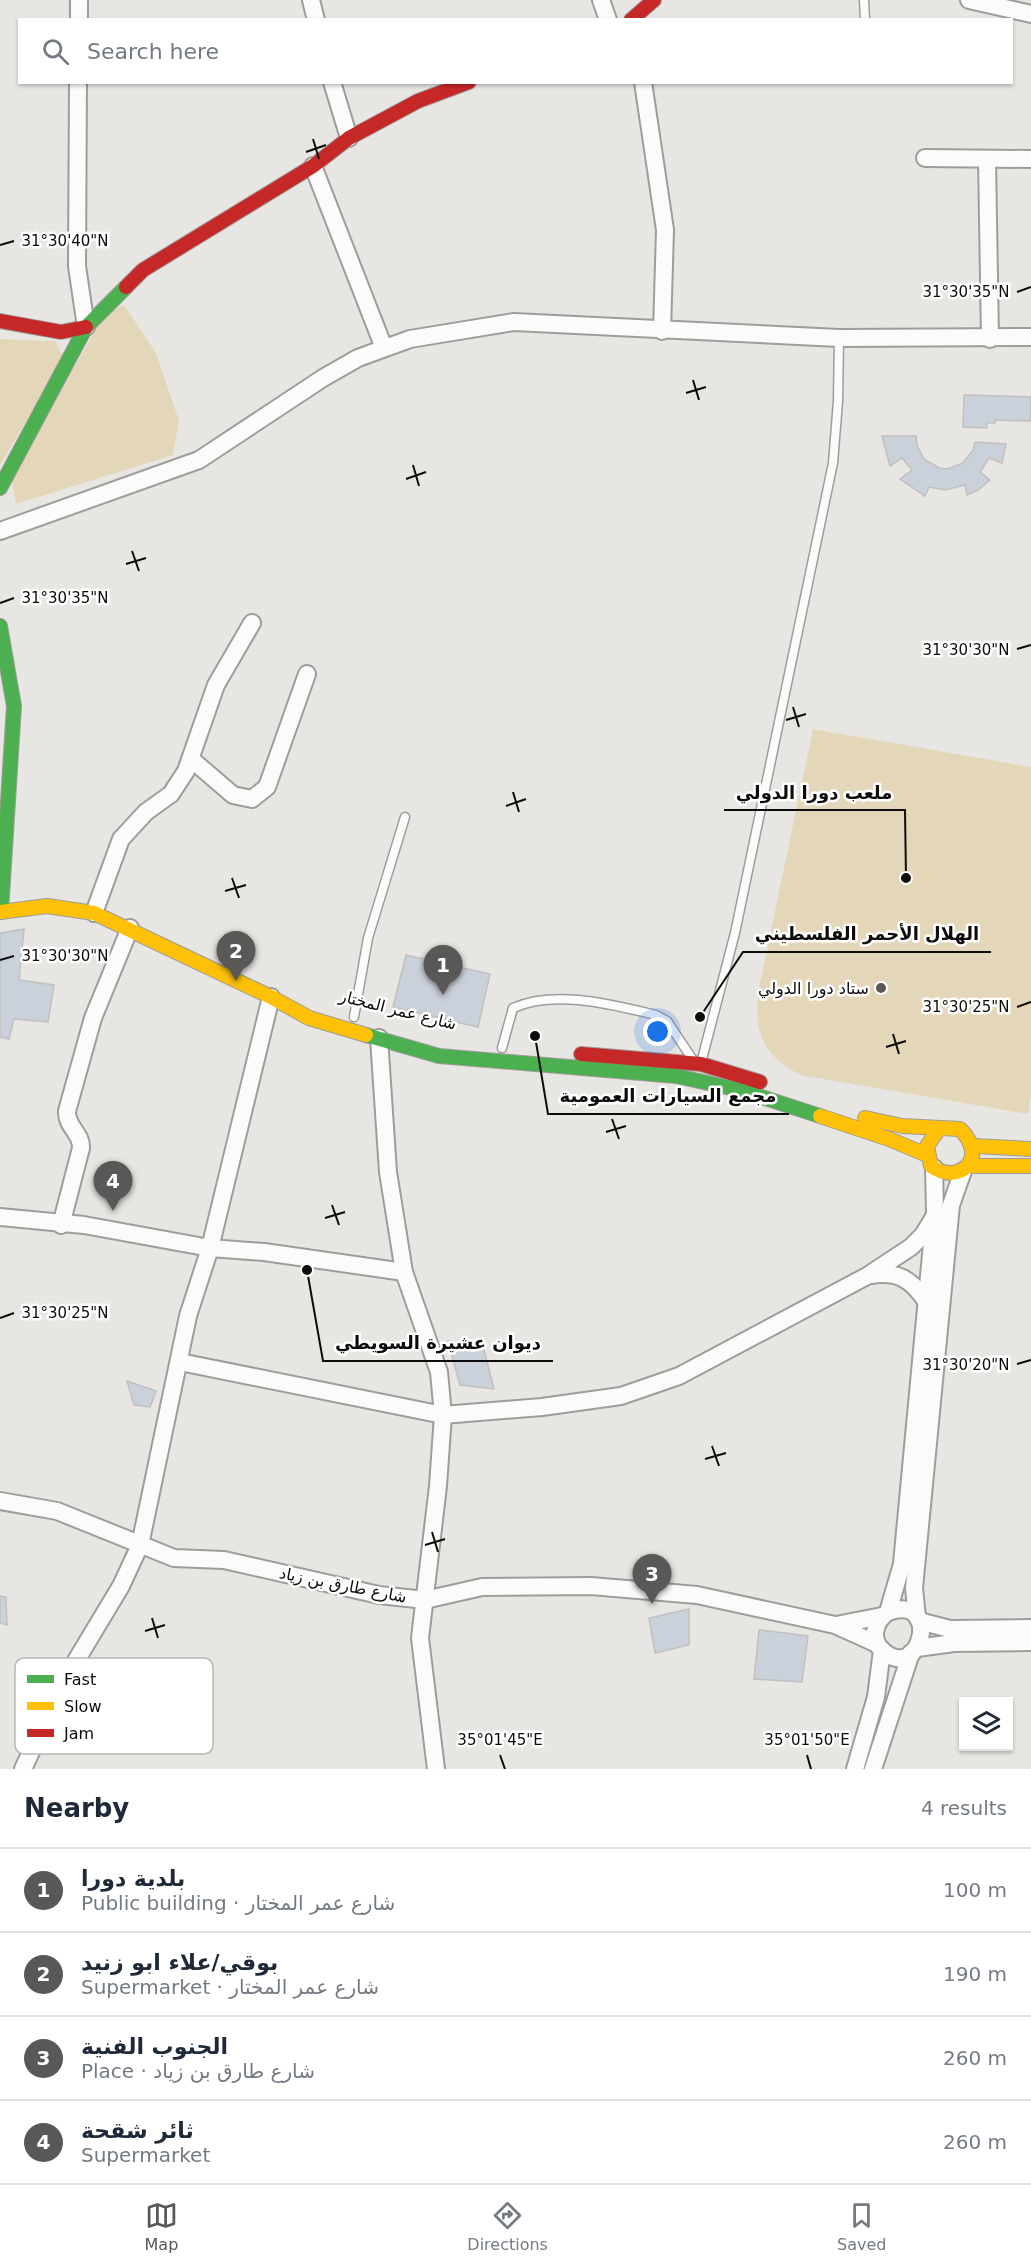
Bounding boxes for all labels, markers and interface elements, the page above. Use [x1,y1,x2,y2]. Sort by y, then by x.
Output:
search box [18,18,1013,84]
icon: search [39,35,72,68]
text: Search here [87,39,219,64]
text: 31°30'40"N [21,232,109,250]
text: 31°30'35"N [922,283,1010,301]
text: 31°30'35"N [21,589,109,607]
text: 31°30'30"N [922,641,1010,659]
callout: ملعب دورا الدولي [724,774,905,810]
text: ملعب دورا الدولي [736,782,892,804]
callout: الهلال الأحمر الفلسطيني [743,916,991,952]
text: الهلال الأحمر الفلسطيني [755,923,979,945]
pin: 2 [216,932,256,981]
pin: 1 [424,946,462,995]
text: 31°30'30"N [21,947,109,965]
place label: ستاد دورا الدولي [758,979,869,999]
marker: ستاد دورا الدولي [874,981,888,995]
street label: شارع عمر المختار [336,986,458,1035]
text: 31°30'25"N [922,998,1010,1016]
your location [643,1017,672,1046]
callout: مجمع السيارات العمومية [548,1078,789,1114]
text: مجمع السيارات العمومية [560,1085,776,1107]
pin: 4 [94,1162,132,1211]
text: 31°30'25"N [21,1304,109,1322]
callout: ديوان عشيرة السويطي [323,1325,553,1361]
text: ديوان عشيرة السويطي [335,1332,541,1354]
text: 31°30'20"N [922,1356,1010,1374]
pin: 3 [632,1554,672,1604]
street label: شارع طارق بن زياد [277,1563,408,1608]
legend [15,1658,213,1754]
text: Fast [64,1670,96,1689]
text: Slow [64,1697,101,1716]
map controls [959,1697,1013,1751]
button: layers [959,1697,1013,1751]
text: Jam [63,1724,94,1743]
text: 35°01'45"E [457,1731,543,1749]
text: 35°01'50"E [764,1731,850,1749]
text: Nearby [24,1793,129,1823]
text: 4 results [921,1796,1007,1820]
text: بلدية دورا [81,1866,185,1891]
text: 1 [37,1878,50,1902]
text: 100 m [943,1878,1007,1902]
text: Public building · شارع عمر المختار [81,1891,395,1915]
text: بوقي/علاء ابو زنيد [81,1950,278,1975]
text: 2 [37,1962,50,1986]
text: 190 m [943,1962,1007,1986]
text: Supermarket · شارع عمر المختار [81,1975,379,1999]
text: الجنوب الفنية [81,2034,228,2059]
text: 3 [37,2046,50,2070]
text: 260 m [943,2046,1007,2070]
text: Place · شارع طارق بن زياد [81,2059,315,2083]
text: ثائر شقحة [81,2118,194,2143]
text: 4 [37,2130,50,2154]
text: 260 m [943,2130,1007,2154]
text: Supermarket [81,2143,210,2167]
tab: Map [145,2199,178,2254]
tab: Directions [467,2199,548,2254]
tab: Saved [837,2199,886,2254]

